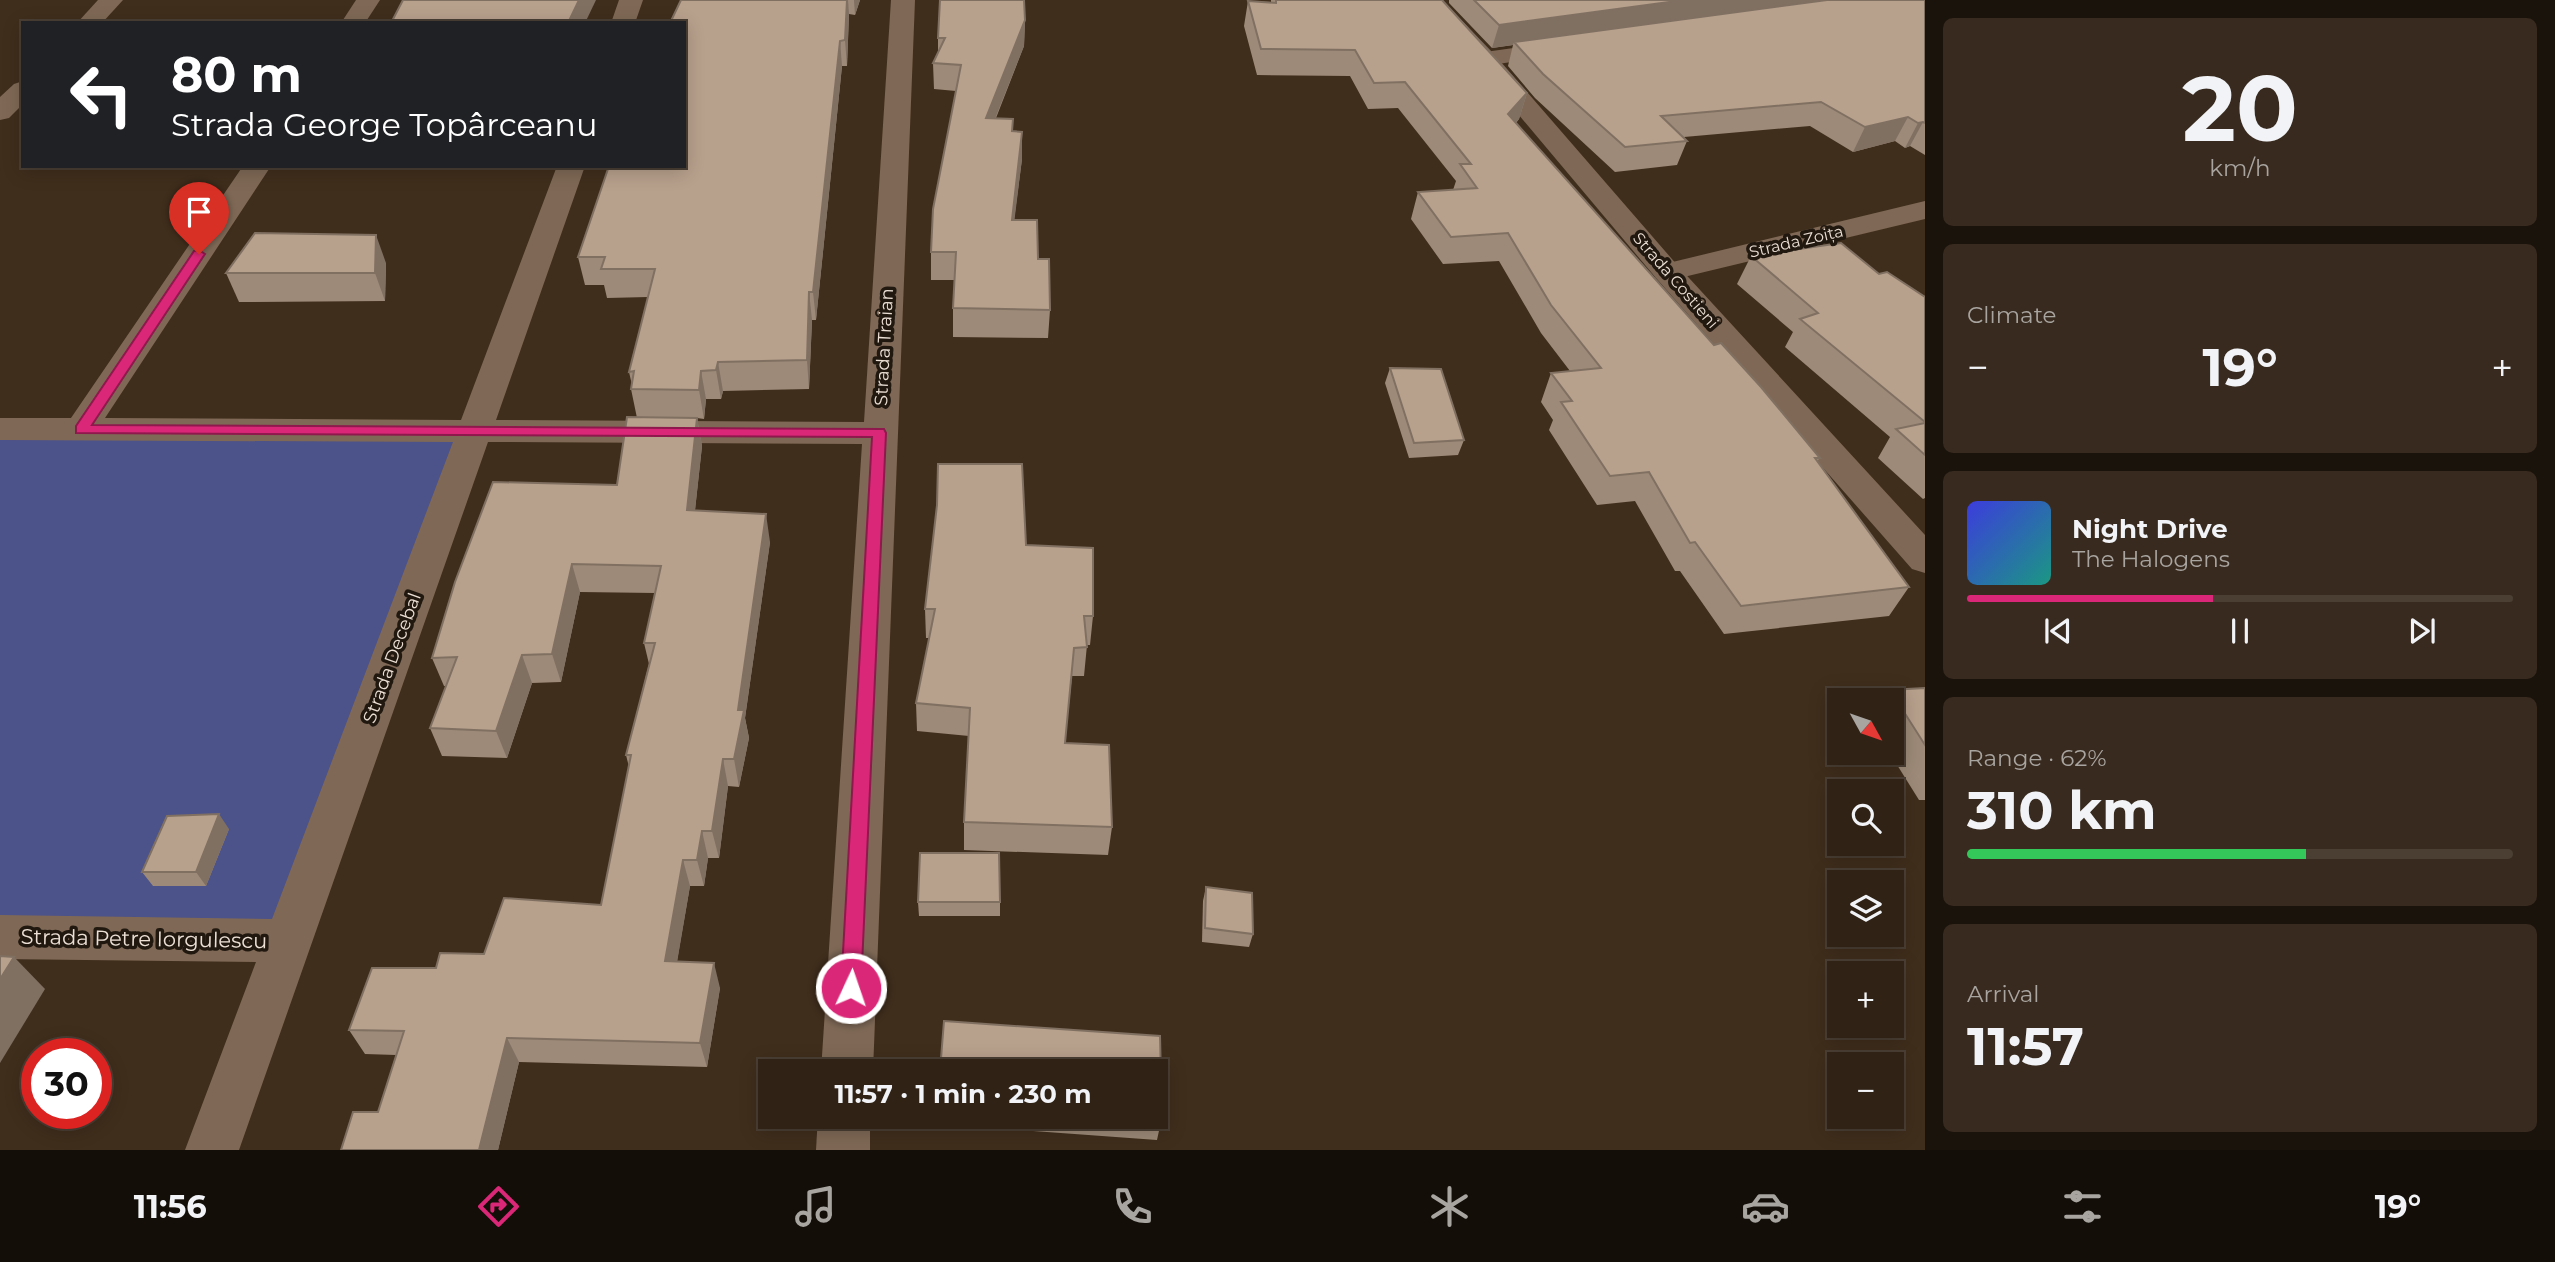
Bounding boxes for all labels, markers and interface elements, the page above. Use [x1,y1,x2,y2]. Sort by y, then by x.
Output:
text: 80 m [171,45,302,104]
icon: left [56,49,147,140]
text: 20 [2182,53,2298,164]
text: Strada George Topârceanu [171,105,597,144]
text: km/h [2209,154,2271,182]
pin [169,182,229,254]
icon: arrive [180,193,218,231]
street label: Strada Zoița [1747,221,1845,263]
street label: Strada Costieni [1629,229,1722,332]
street label: Strada Traian [870,288,898,406]
text: Climate [1967,301,2056,329]
text: 19° [2202,336,2278,399]
text: − [1967,344,1989,391]
text: + [2491,344,2513,391]
text: Night Drive [2072,513,2228,545]
text: The Halogens [2072,545,2230,573]
street label: Strada Decebal [358,590,426,726]
icon: previous [2039,612,2077,650]
icon: pause [2221,612,2259,650]
icon: next [2403,612,2441,650]
north arrow [1827,688,1904,765]
map controls [1827,688,1904,1129]
text: Range · 62% [1967,744,2107,772]
button: search [1827,779,1904,856]
text: 310 km [1967,779,2157,842]
button: layers [1827,870,1904,947]
street label: Strada Petre Iorgulescu [21,924,267,953]
position arrow [814,951,888,1025]
button: + [1827,961,1904,1038]
text: Arrival [1967,980,2040,1008]
text: 11:57 [1967,1015,2084,1078]
speed limit sign: 30 [21,1038,112,1129]
button: − [1827,1052,1904,1129]
text: 11:57 · 1 min · 230 m [834,1078,1092,1110]
icon: directions [474,1182,523,1231]
icon: music [791,1182,840,1231]
icon: phone [1108,1182,1157,1231]
icon: climate [1425,1182,1474,1231]
icon: car [1741,1182,1790,1231]
icon: filters [2058,1182,2107,1231]
text: 11:56 [134,1187,207,1226]
text: 19° [2375,1187,2421,1226]

